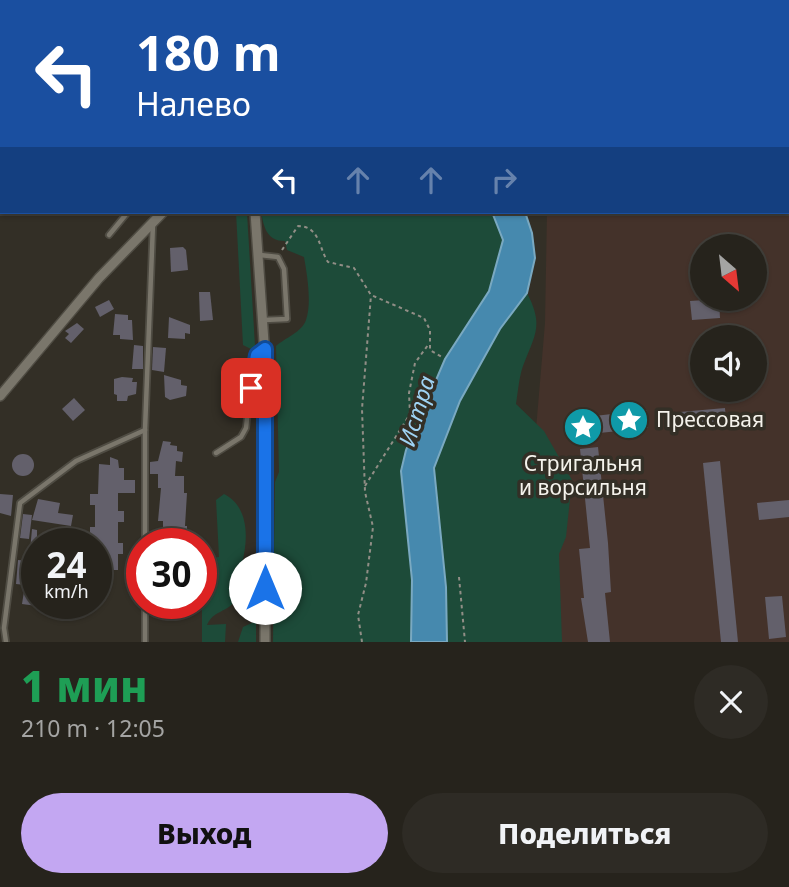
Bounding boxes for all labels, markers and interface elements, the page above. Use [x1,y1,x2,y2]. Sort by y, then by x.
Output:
text: 180 m [136,19,281,85]
icon: left [21,28,112,119]
text: Налево [136,82,251,125]
icon: left [266,161,304,199]
icon: ahead [339,161,377,199]
icon: ahead [412,161,450,199]
icon: right [485,161,523,199]
north arrow [690,234,766,312]
map controls [690,234,767,402]
button: sound [690,325,767,402]
pin [221,358,281,418]
icon: arrive [232,369,270,407]
water label: Истра [390,371,442,450]
place icon: Прессовая [608,399,650,441]
place label: Прессовая [656,405,764,433]
place icon: Стригальня и ворсильня [562,406,604,448]
place label: Стригальня и ворсильня [519,449,647,501]
speed limit sign: 30 [126,528,217,619]
text: 24 [46,541,87,588]
position arrow [228,551,302,625]
text: km/h [44,579,89,603]
text: 1 мин [21,657,148,714]
button: close [694,665,768,739]
text: 210 m · 12:05 [21,712,165,744]
button: Выход [21,793,388,873]
button: Поделиться [402,793,768,873]

